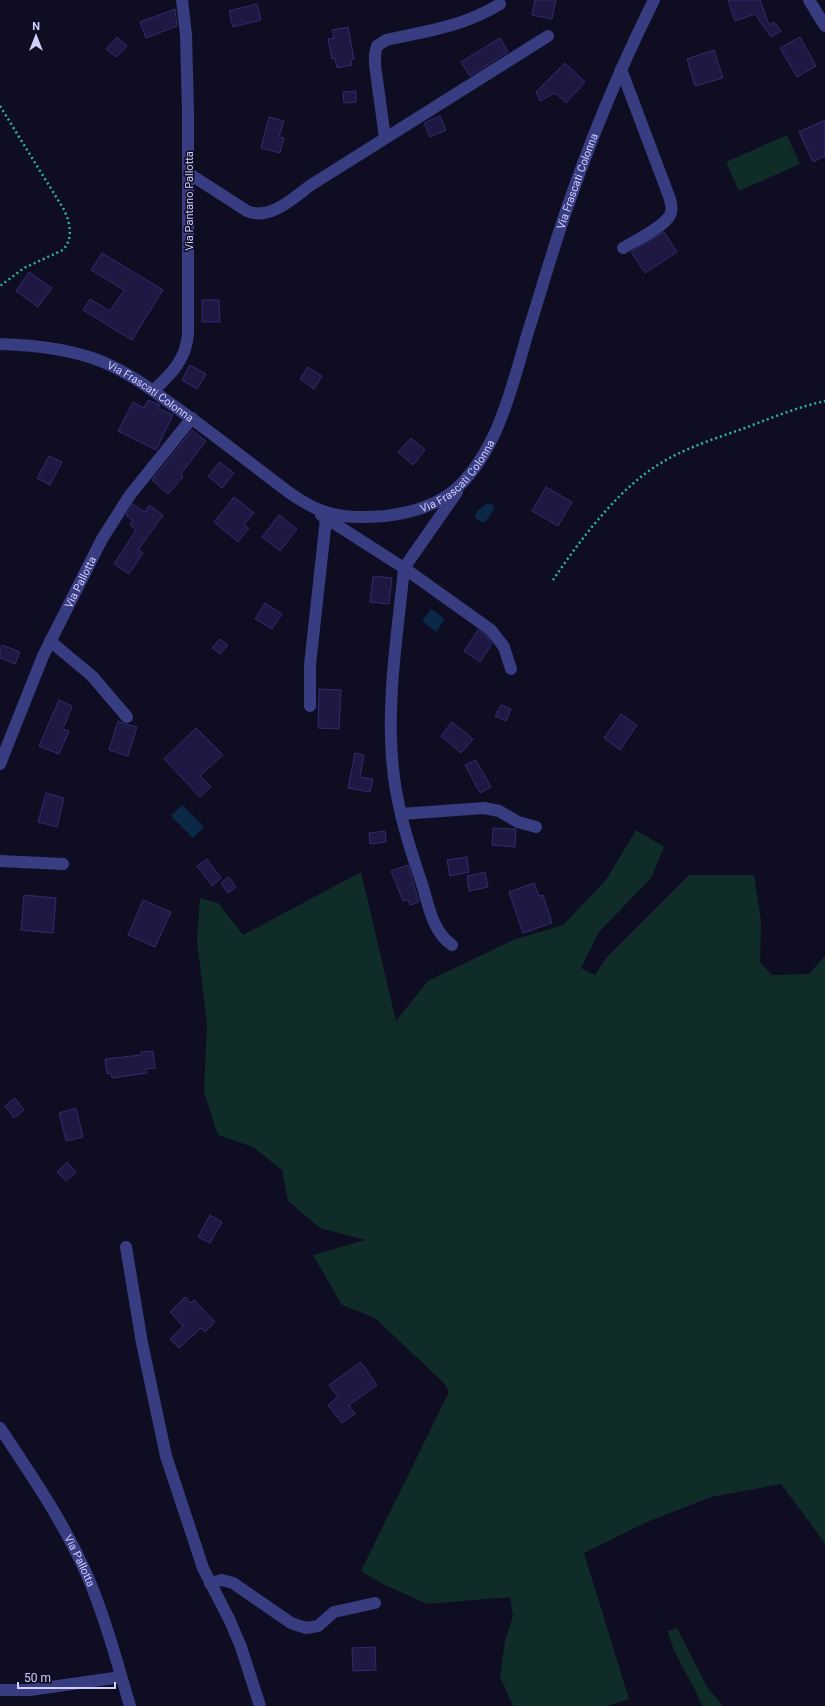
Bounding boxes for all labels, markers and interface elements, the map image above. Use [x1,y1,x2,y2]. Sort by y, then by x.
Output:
north arrow [16,16,56,56]
text: N [32,20,40,33]
street label: Via Frascati Colonna [554,132,601,231]
street label: Via Pantano Pallotta [183,151,196,251]
street label: Via Frascati Colonna [105,359,196,425]
street label: Via Frascati Colonna [418,438,497,515]
street label: Via Pallotta [62,554,99,610]
street label: Via Pallotta [61,1533,97,1589]
scale bar [18,1664,115,1690]
text: 50 m [24,1671,51,1685]

